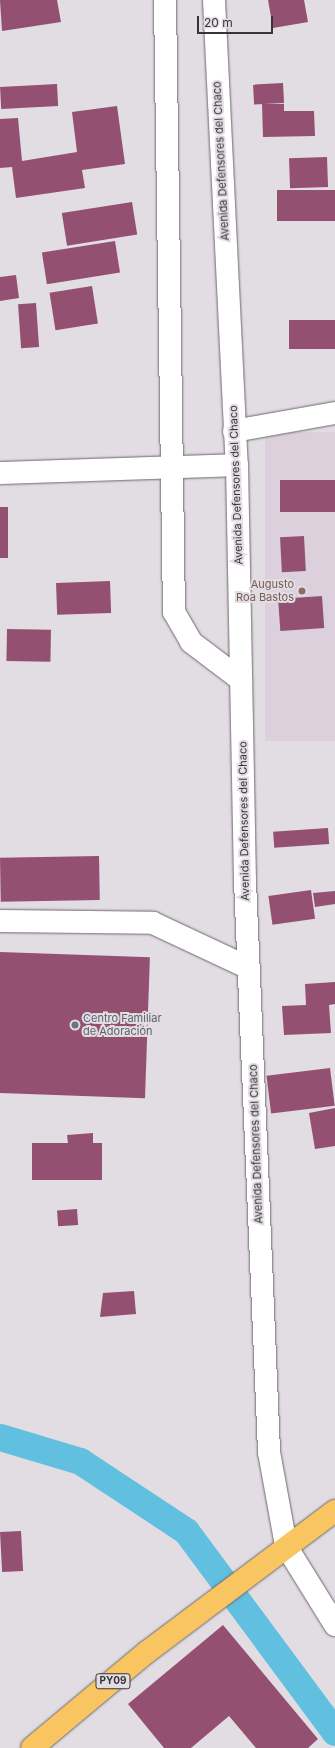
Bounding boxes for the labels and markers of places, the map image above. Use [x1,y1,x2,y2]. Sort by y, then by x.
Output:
place label: Augusto Roa Bastos [236,578,294,604]
marker: Augusto Roa Bastos [297,586,307,596]
place label: Centro Familiar de Adoración [83,1012,162,1038]
marker: Centro Familiar de Adoración [70,1020,80,1030]

